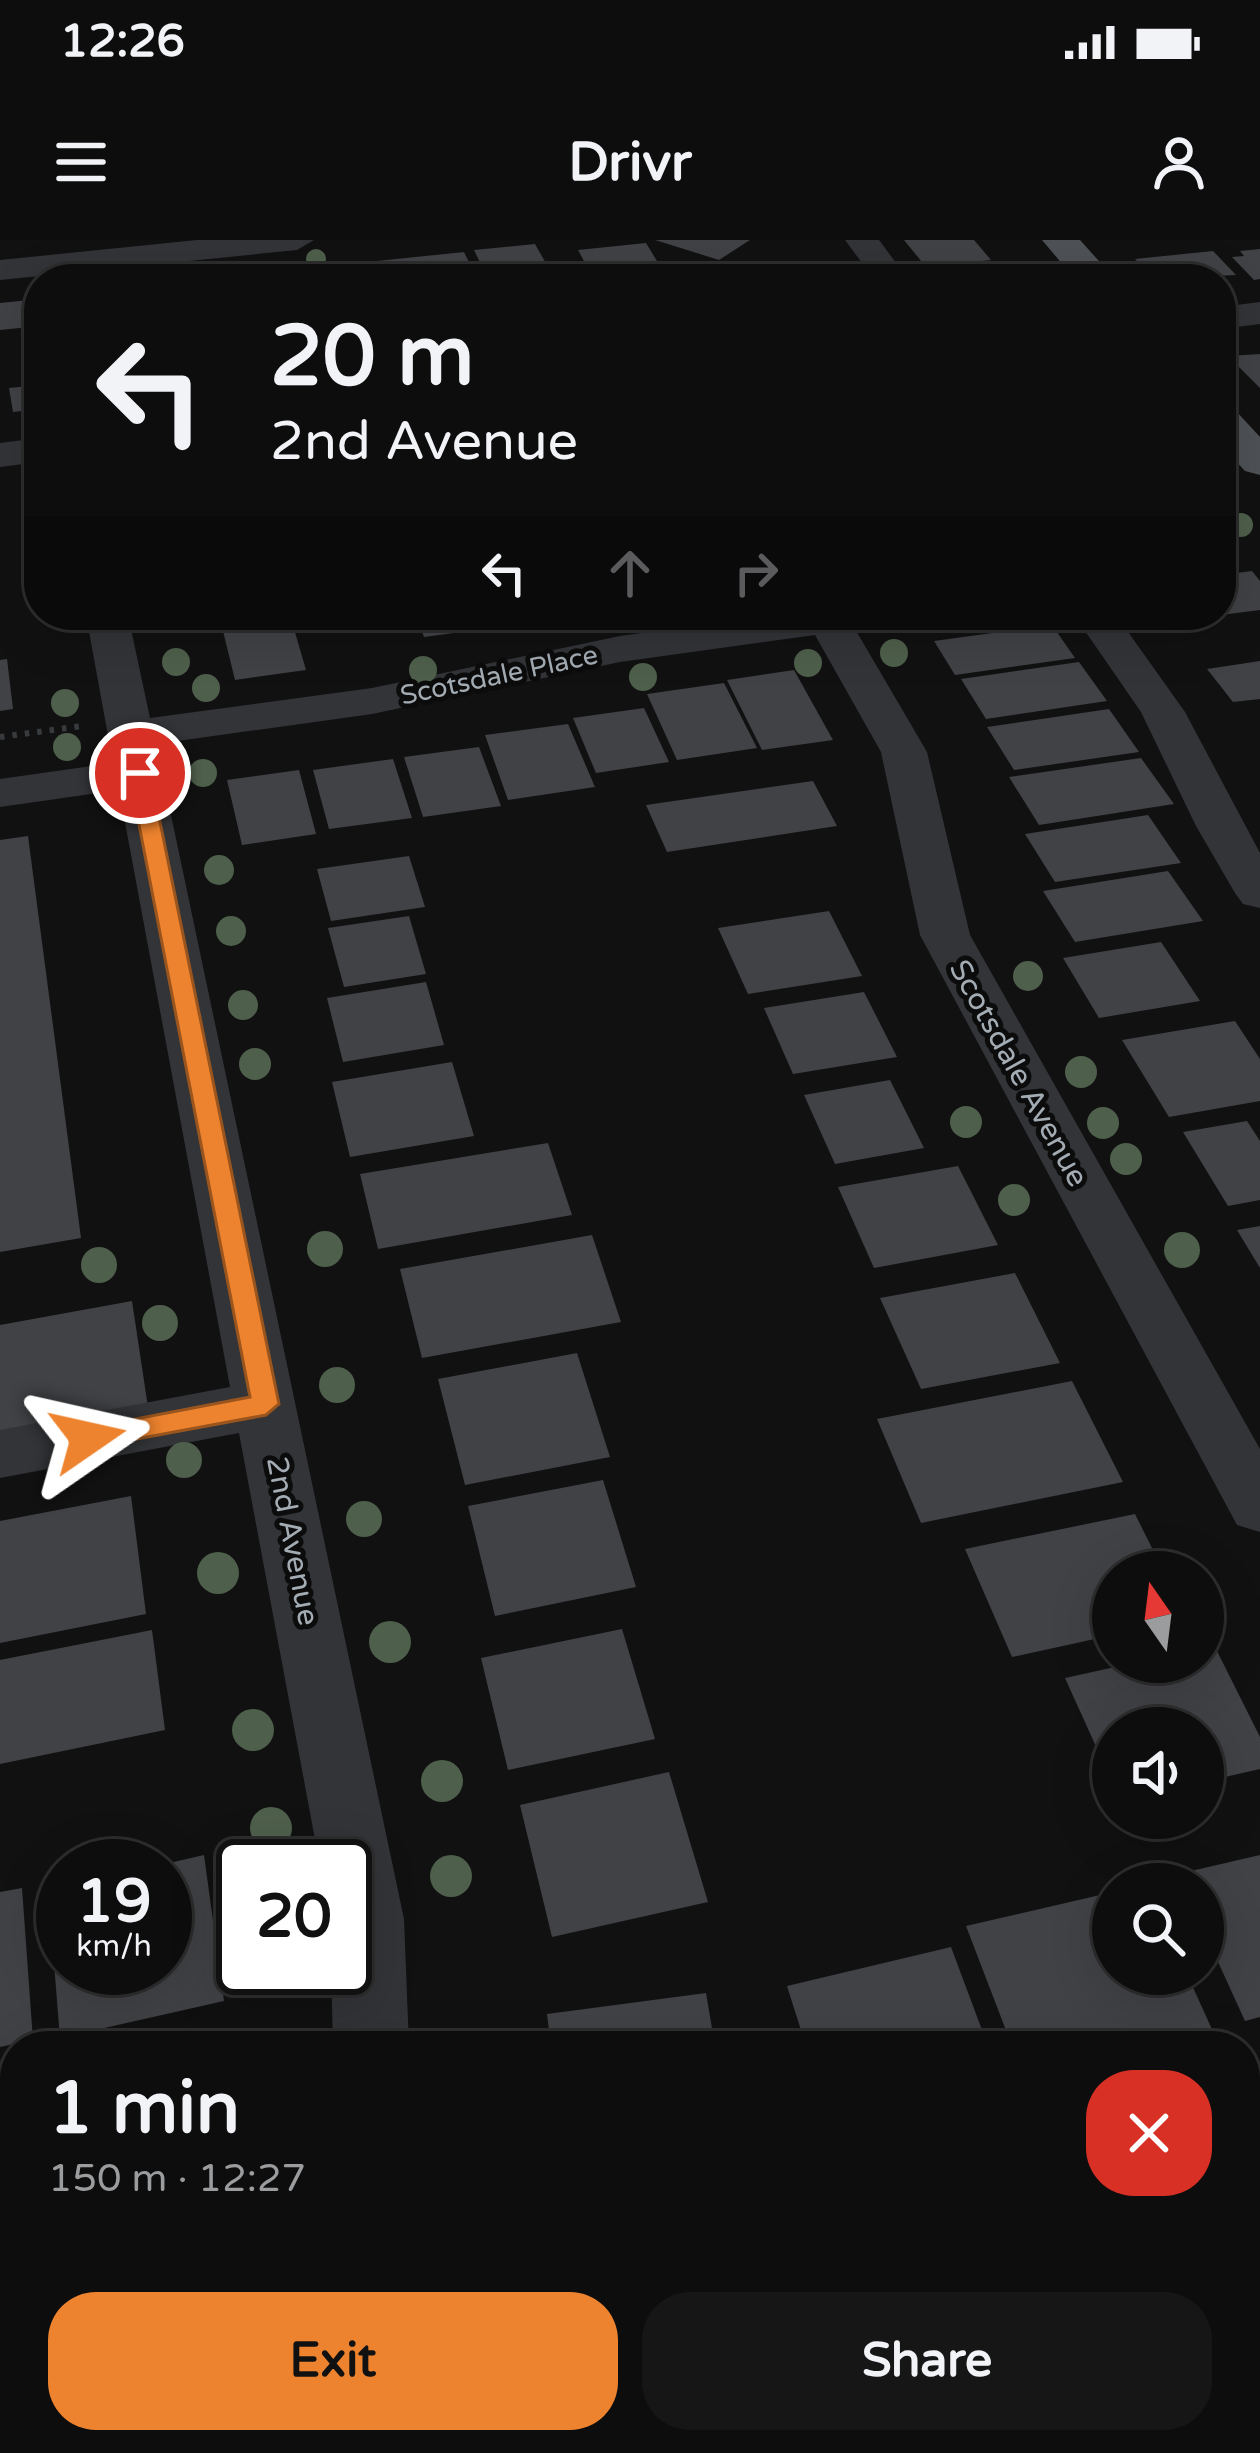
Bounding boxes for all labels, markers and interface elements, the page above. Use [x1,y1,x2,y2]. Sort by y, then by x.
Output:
text: 12:26 [60,15,185,69]
icon: menu [48,129,114,195]
icon: person [1146,129,1212,195]
text: Drivr [568,130,692,195]
text: 20 m [270,307,474,408]
icon: left [72,312,228,468]
text: 2nd Avenue [270,409,578,474]
icon: left [471,540,537,606]
icon: ahead [597,540,663,606]
icon: right [723,540,789,606]
street label: Scotsdale Place [397,638,601,713]
pin [89,722,191,824]
icon: arrive [107,740,173,806]
street label: Scotsdale Avenue [941,953,1096,1193]
position arrow [25,1375,151,1501]
street label: 2nd Avenue [258,1454,327,1629]
north arrow [1092,1551,1224,1683]
map controls [1092,1551,1224,1995]
button: sound [1092,1707,1224,1839]
speed limit sign: 20 [216,1839,372,1995]
button: search [1092,1863,1224,1995]
text: 19 [76,1866,152,1938]
text: km/h [76,1928,152,1965]
text: 1 min [48,2066,240,2153]
button: close [1086,2070,1212,2196]
text: 150 m · 12:27 [48,2155,306,2202]
button: Exit [48,2292,618,2430]
button: Share [642,2292,1212,2430]

